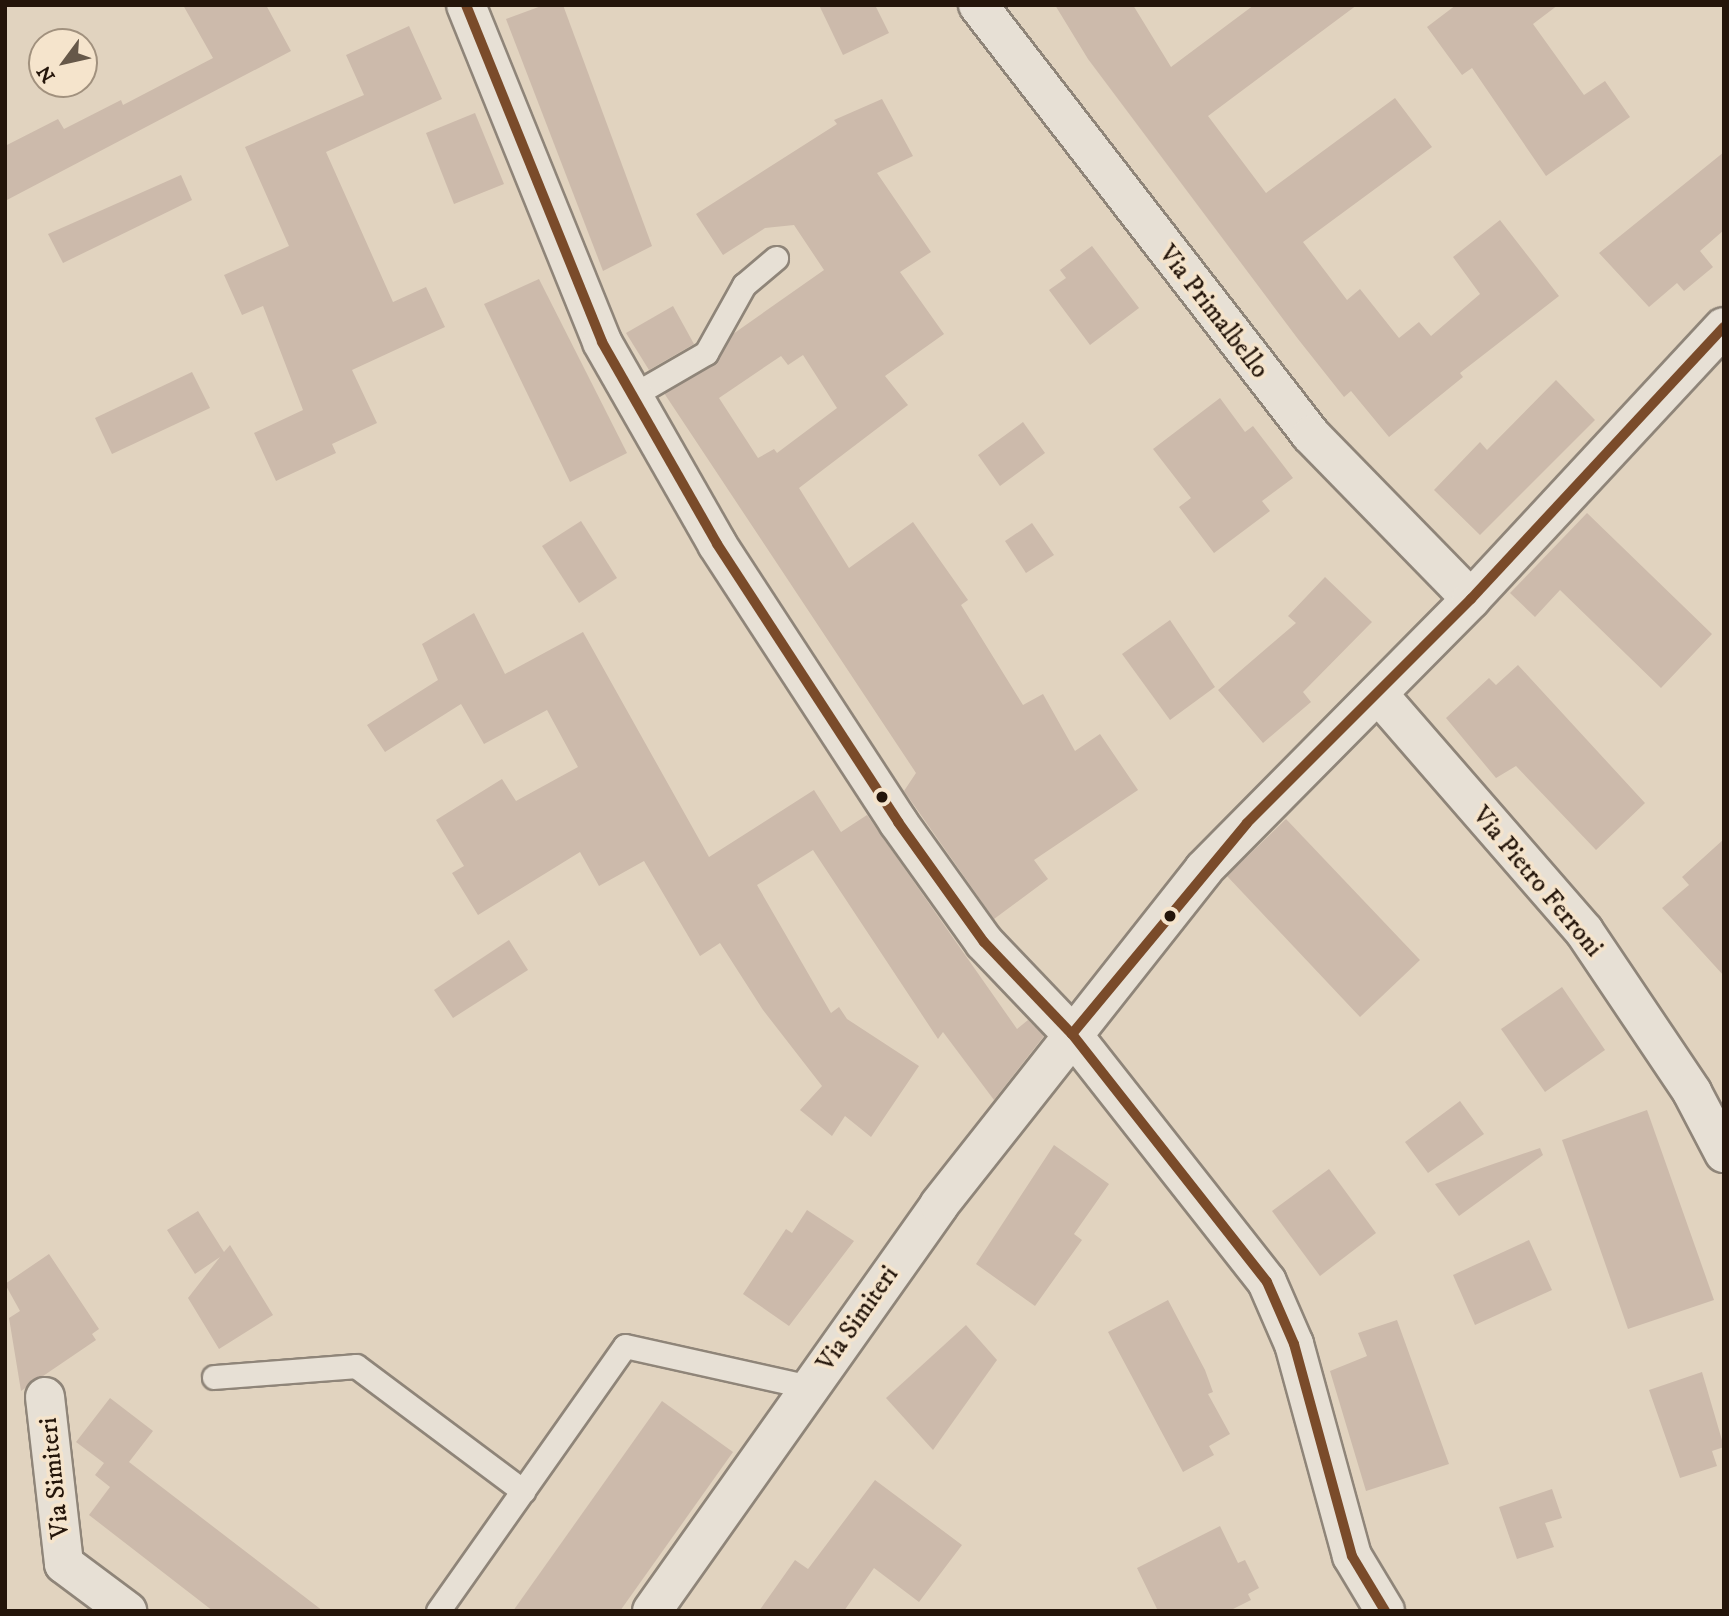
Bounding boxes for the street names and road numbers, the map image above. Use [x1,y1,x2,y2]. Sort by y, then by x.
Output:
street label: Via Primalbello [1151,239,1275,385]
street label: Via Pietro Ferroni [1465,800,1609,964]
street label: Via Simiteri [810,1260,906,1378]
street label: Via Simiteri [33,1416,77,1540]

